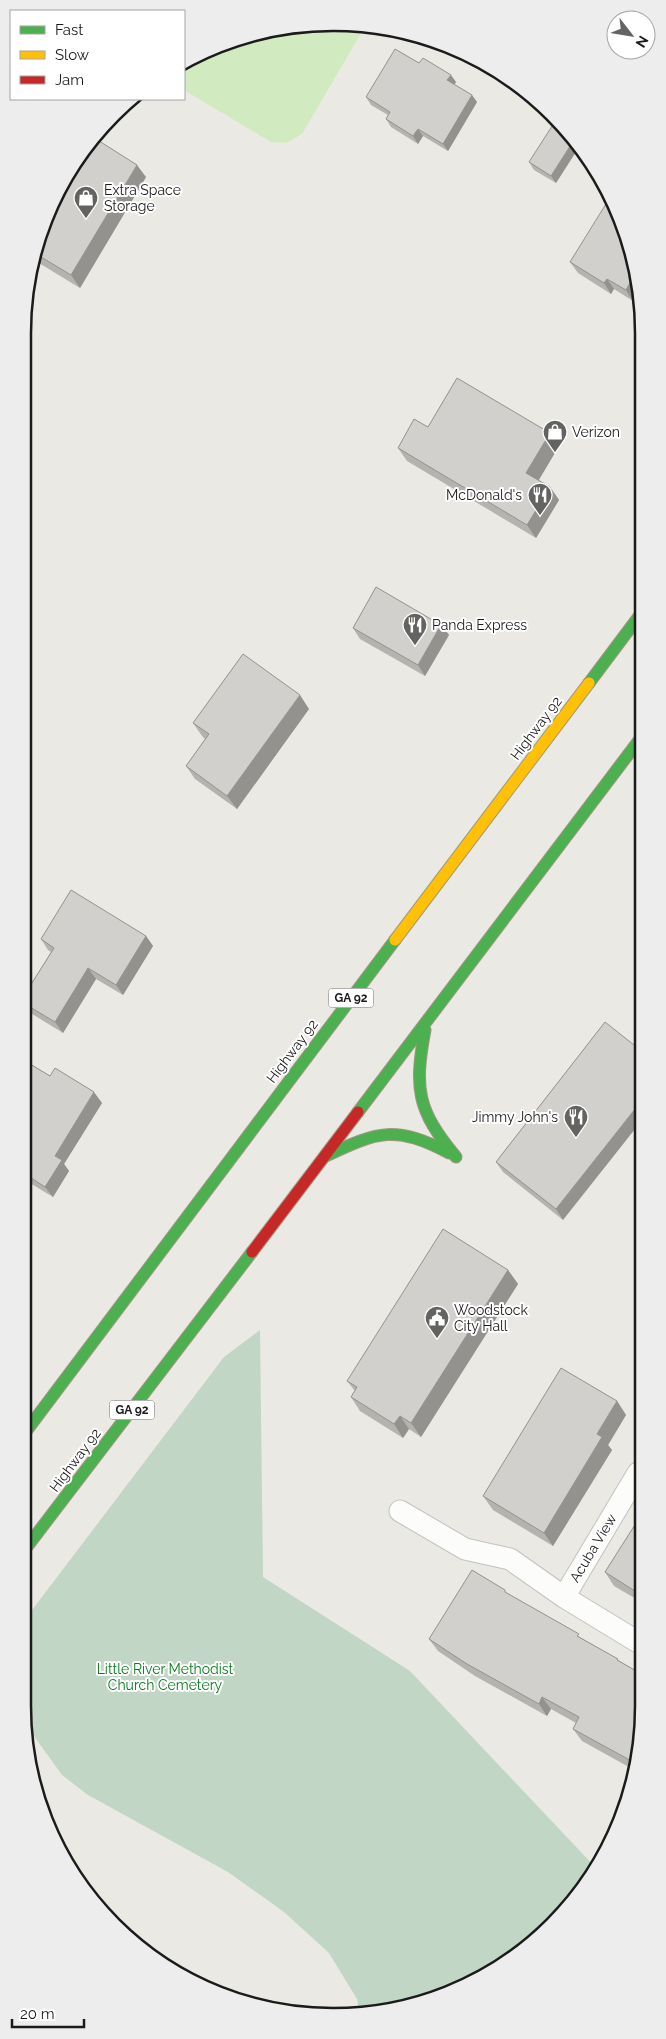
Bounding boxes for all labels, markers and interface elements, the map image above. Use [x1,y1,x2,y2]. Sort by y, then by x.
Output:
legend [10,10,185,100]
north arrow [606,10,656,60]
text: Fast [55,21,83,39]
text: N [633,33,652,50]
text: Slow [55,46,89,64]
text: Jam [55,71,84,89]
place label: Extra Space Storage [104,182,181,214]
shop icon: Extra Space Storage [73,185,99,219]
shop icon: Verizon [542,419,568,453]
place label: Verizon [572,424,620,440]
restaurant icon: McDonald's [527,482,553,516]
place label: McDonald's [446,487,522,503]
restaurant icon: Panda Express [402,612,428,646]
place label: Panda Express [432,617,527,633]
street label: Highway 92 [507,693,565,763]
road number: GA 92 [328,988,374,1008]
street label: Highway 92 [263,1016,321,1086]
restaurant icon: Jimmy John's [563,1104,589,1138]
place label: Jimmy John's [472,1109,558,1125]
place label: Woodstock City Hall [454,1302,528,1334]
public building icon: Woodstock City Hall [424,1305,450,1339]
road number: GA 92 [110,1400,154,1420]
street label: Highway 92 [46,1425,104,1495]
street label: Acuba View [566,1511,620,1585]
park label: Little River Methodist Church Cemetery [97,1661,234,1693]
scale bar [12,1996,85,2028]
text: 20 m [20,2005,55,2023]

